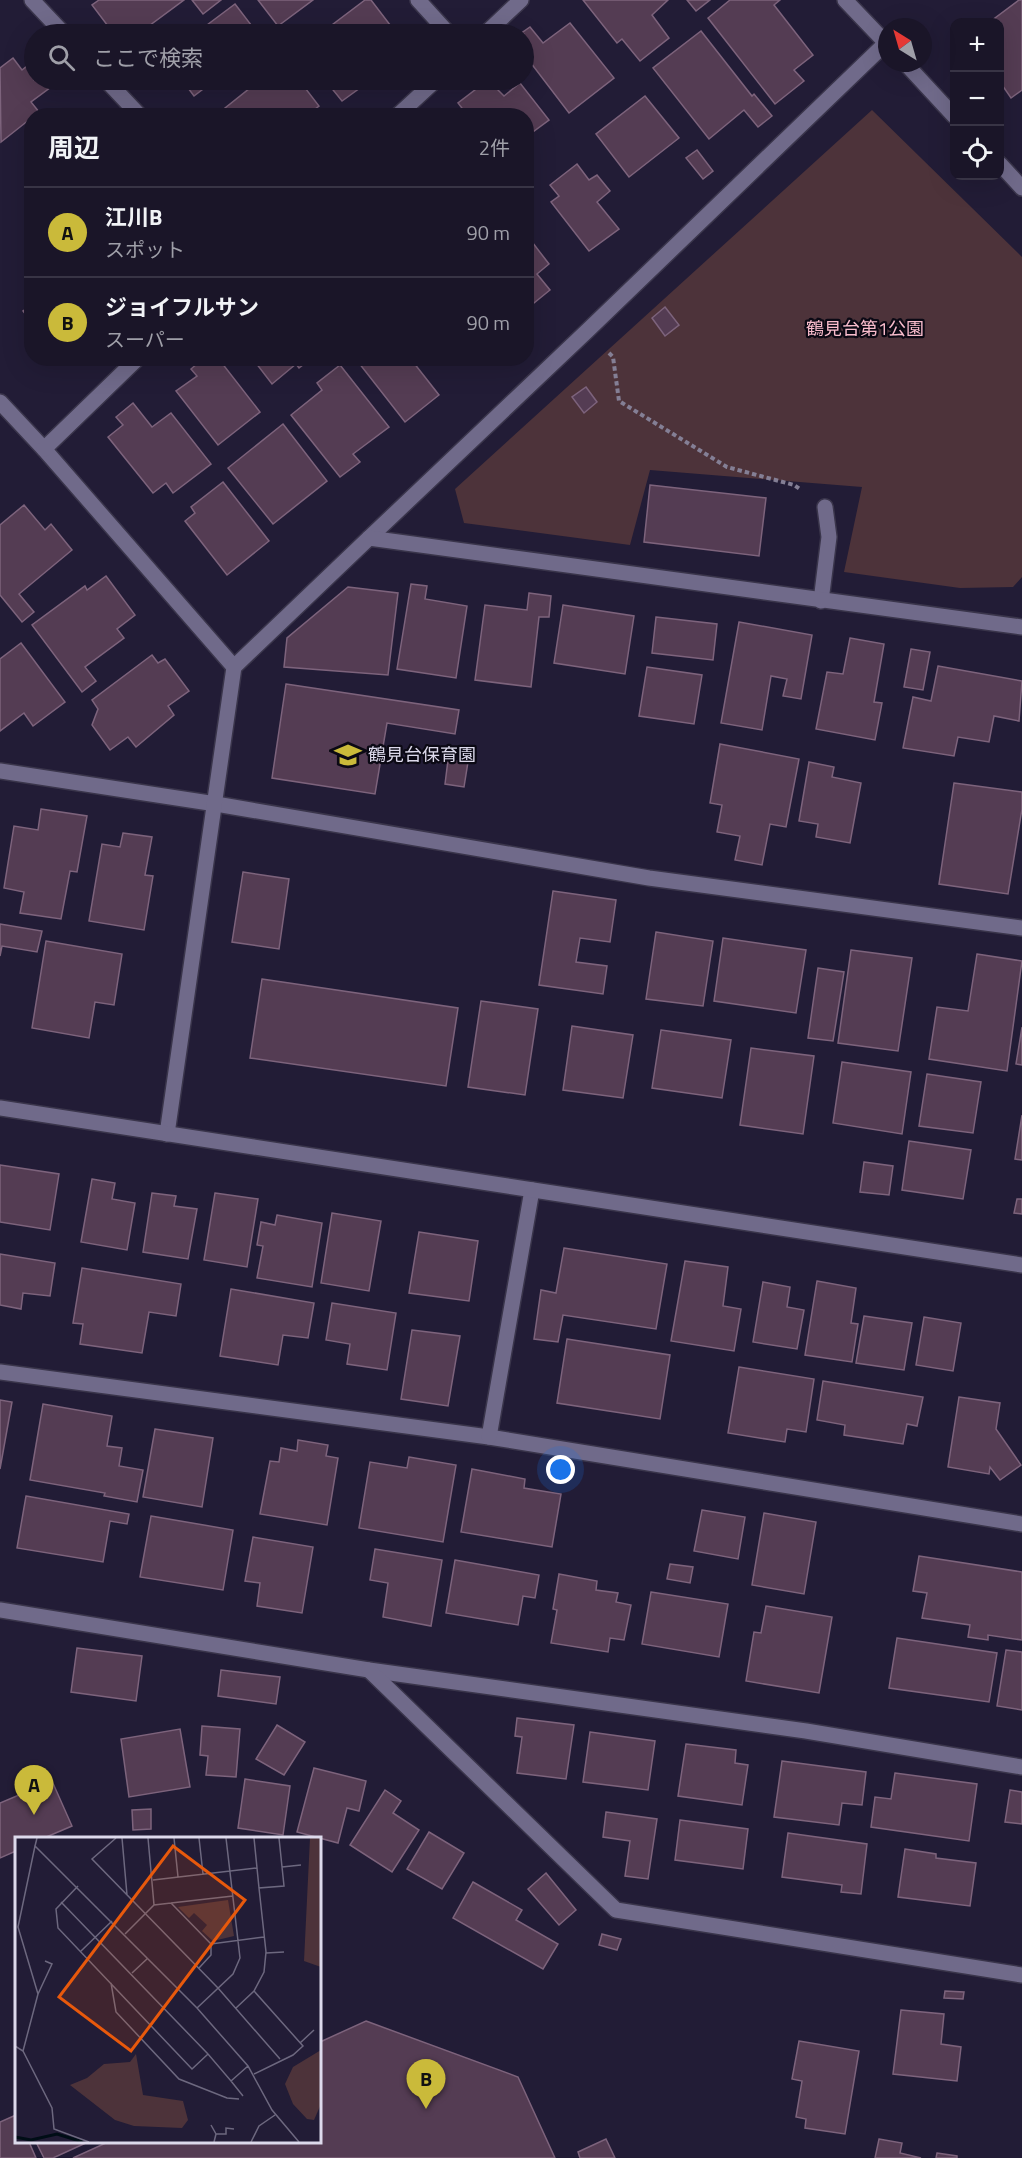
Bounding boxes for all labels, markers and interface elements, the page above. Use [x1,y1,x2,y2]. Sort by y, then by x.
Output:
north arrow [878,18,932,72]
map controls [950,18,1004,180]
button: + [950,18,1004,72]
search box [24,24,534,90]
icon: search [45,41,78,74]
text: ここで検索 [93,41,203,75]
button: − [950,72,1004,126]
button: locate [950,126,1004,180]
text: 周辺 [48,128,100,167]
text: 2件 [479,132,510,163]
text: 江川B [105,200,162,234]
text: A [61,217,74,248]
text: 90 m [466,217,510,248]
text: スポット [105,234,185,265]
text: ジョイフルサン [105,290,259,324]
text: B [61,307,74,338]
text: 90 m [466,307,510,338]
park label: 鶴見台第1公園 [806,315,924,342]
text: スーパー [105,324,185,355]
school or university icon: 鶴見台保育園 [333,740,363,770]
place label: 鶴見台保育園 [368,741,476,768]
your location [546,1455,575,1484]
pin: A [15,1766,54,1815]
inset map [15,1837,321,2143]
pin: B [406,2060,446,2109]

